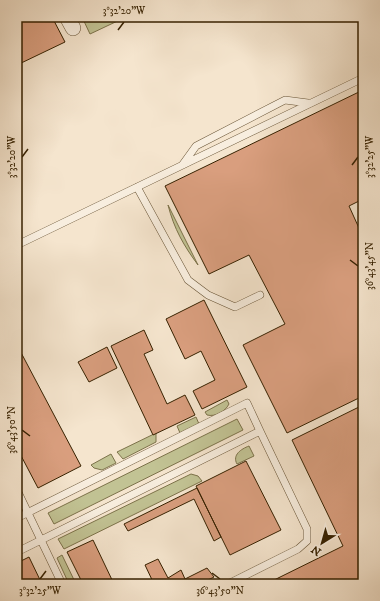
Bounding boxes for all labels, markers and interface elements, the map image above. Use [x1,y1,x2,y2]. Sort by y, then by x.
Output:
text: 3°32'20"W [103,5,146,17]
text: 3°32'20"W [6,135,18,178]
text: 3°32'25"W [364,135,376,178]
text: 36°43'45"N [364,242,376,290]
text: 36°43'50"N [6,406,18,454]
north arrow [302,523,342,563]
text: N [309,542,324,558]
text: 3°32'25"W [19,585,62,597]
text: 36°43'50"N [196,585,244,597]

